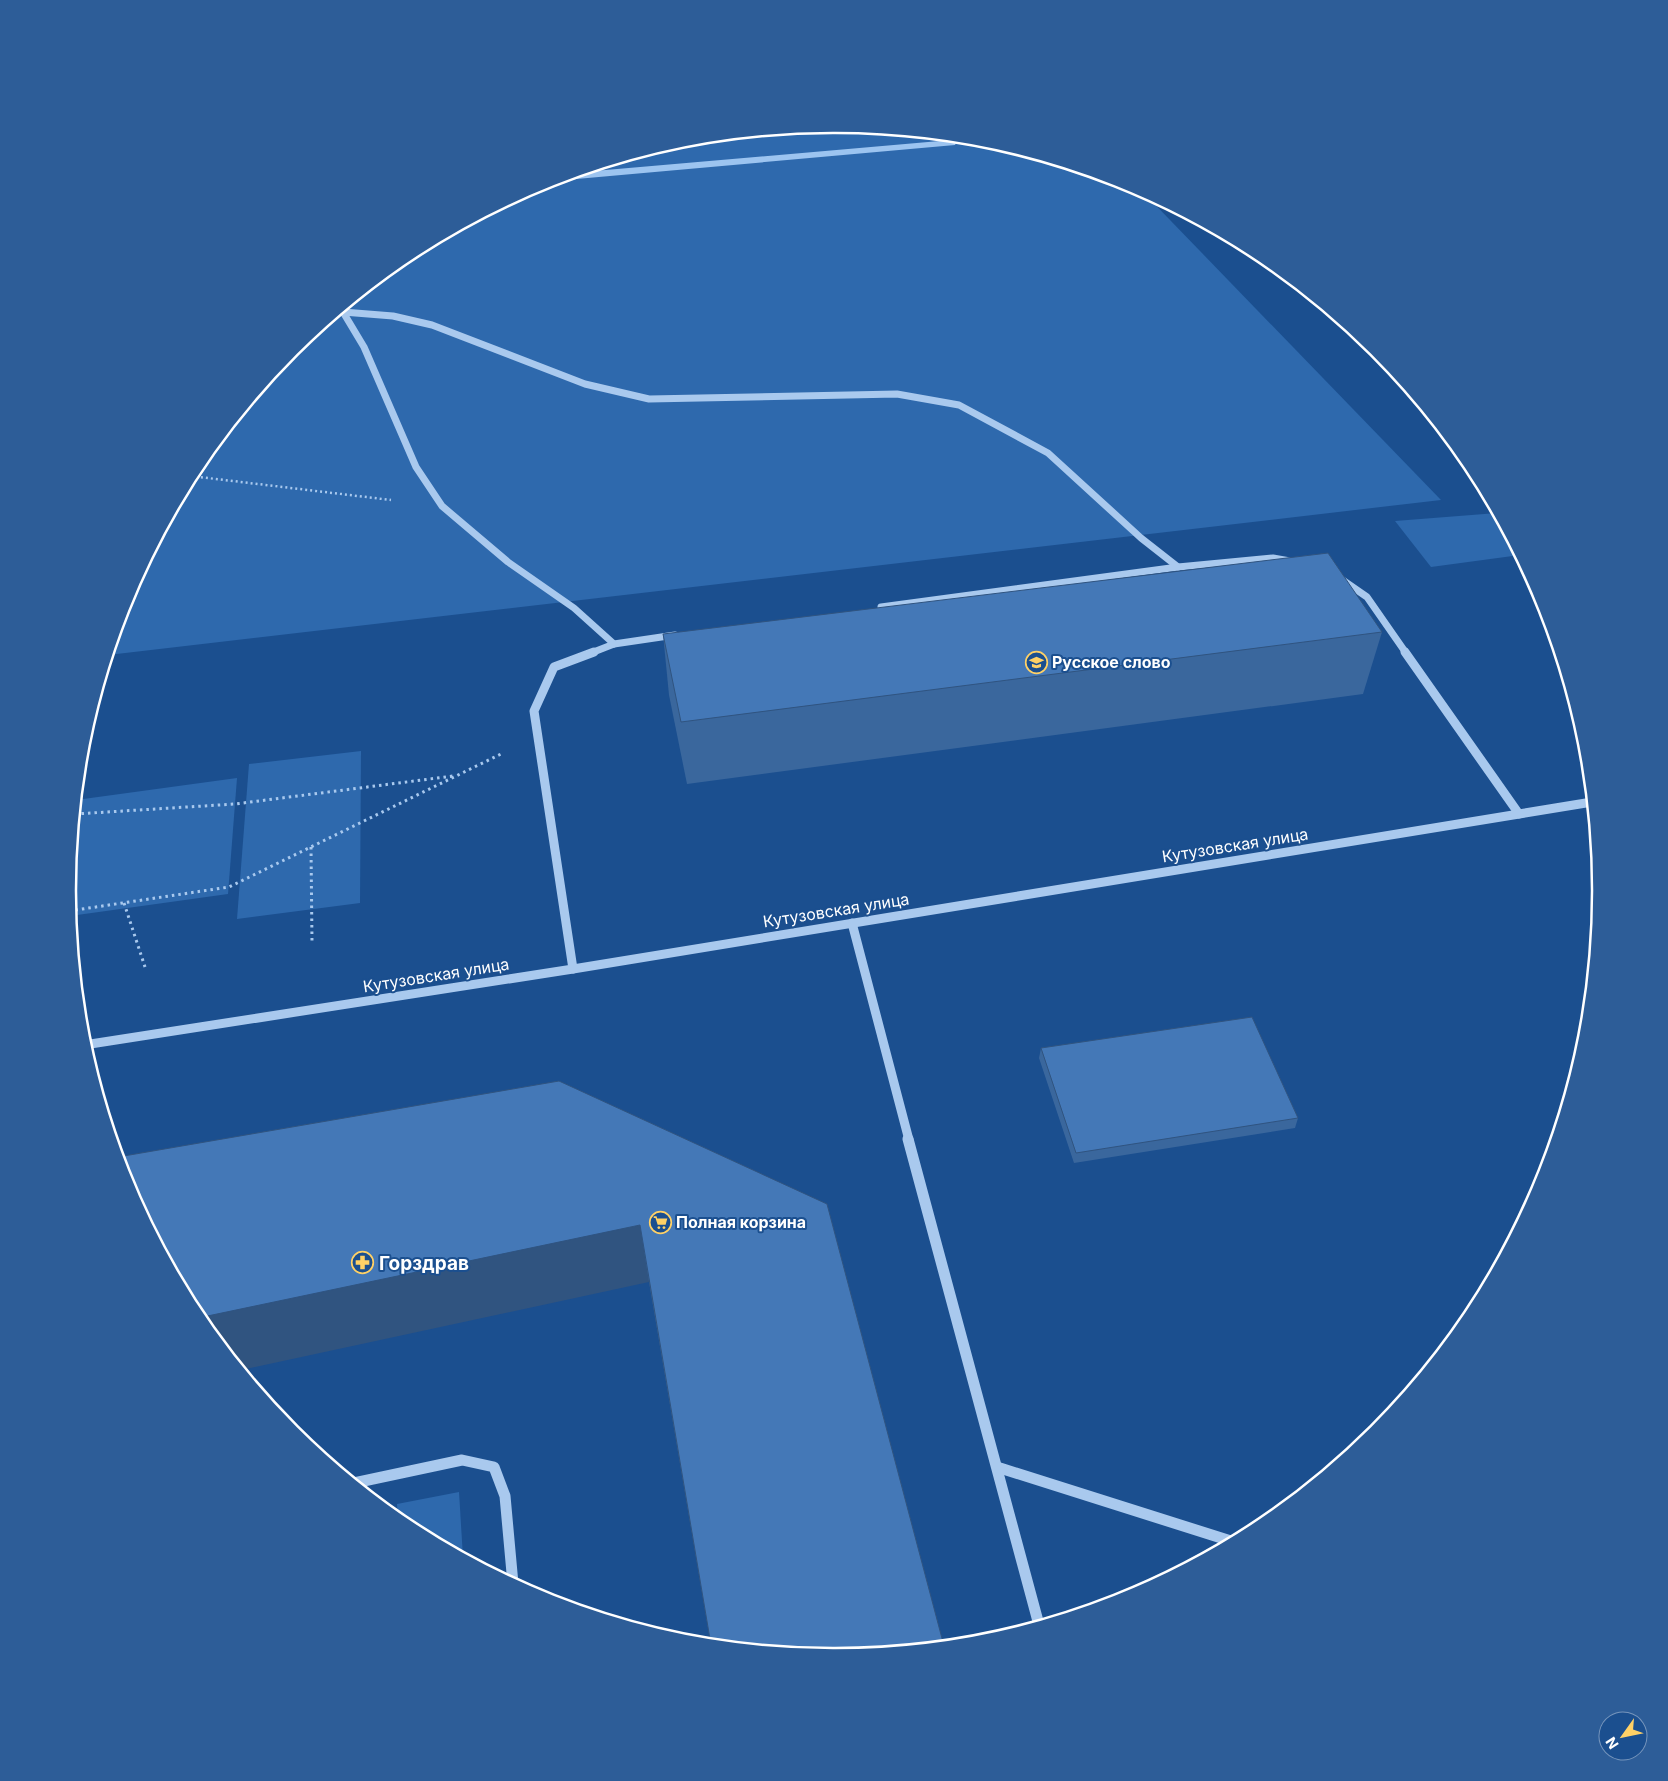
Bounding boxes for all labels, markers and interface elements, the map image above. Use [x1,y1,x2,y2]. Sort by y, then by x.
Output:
school or university icon: Русское слово [1024,650,1048,674]
place label: Русское слово [1052,652,1171,672]
street label: Кутузовская улица [1160,824,1310,866]
street label: Кутузовская улица [761,889,911,931]
street label: Кутузовская улица [361,954,511,996]
supermarket icon: Полная корзина [648,1210,672,1234]
place label: Полная корзина [676,1212,806,1232]
pharmacy icon: Горздрав [351,1251,375,1275]
place label: Горздрав [379,1252,469,1275]
north arrow [1598,1711,1648,1761]
text: N [1602,1734,1622,1752]

